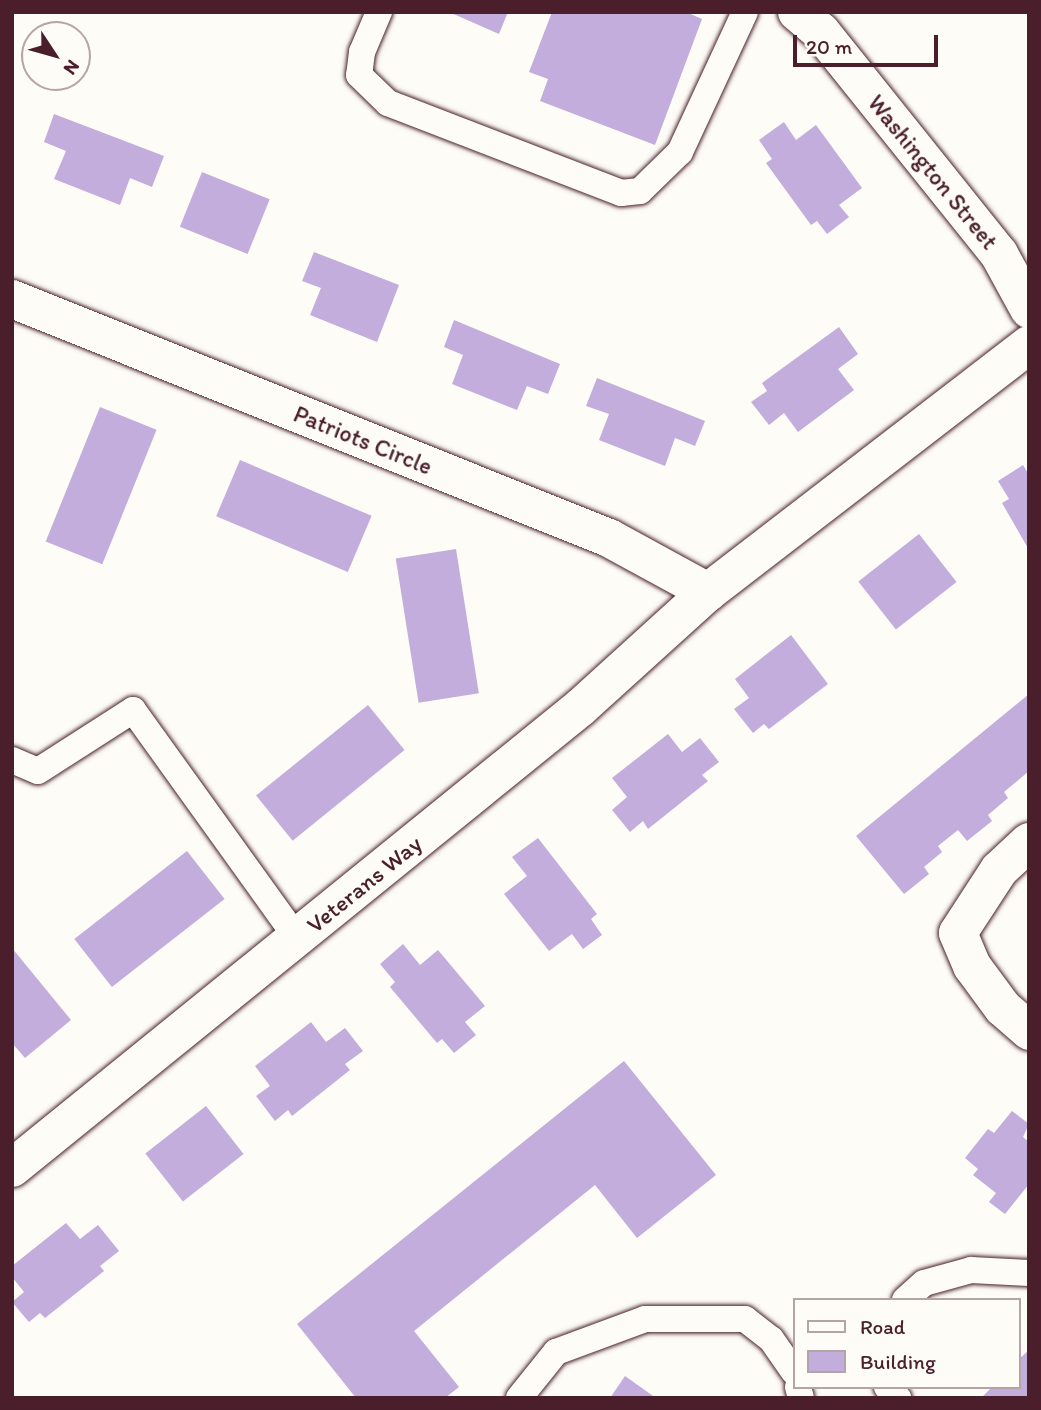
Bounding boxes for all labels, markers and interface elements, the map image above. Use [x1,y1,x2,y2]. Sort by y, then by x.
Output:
north arrow [21,21,91,91]
scale bar [796,21,941,65]
text: 20 m [806,34,852,59]
text: N [59,56,85,79]
street label: Washington Street [862,89,1004,255]
street label: Patriots Circle [289,399,437,481]
street label: Veterans Way [301,829,427,939]
legend [792,1298,1020,1389]
text: Road [860,1314,905,1339]
text: Building [860,1349,936,1374]

